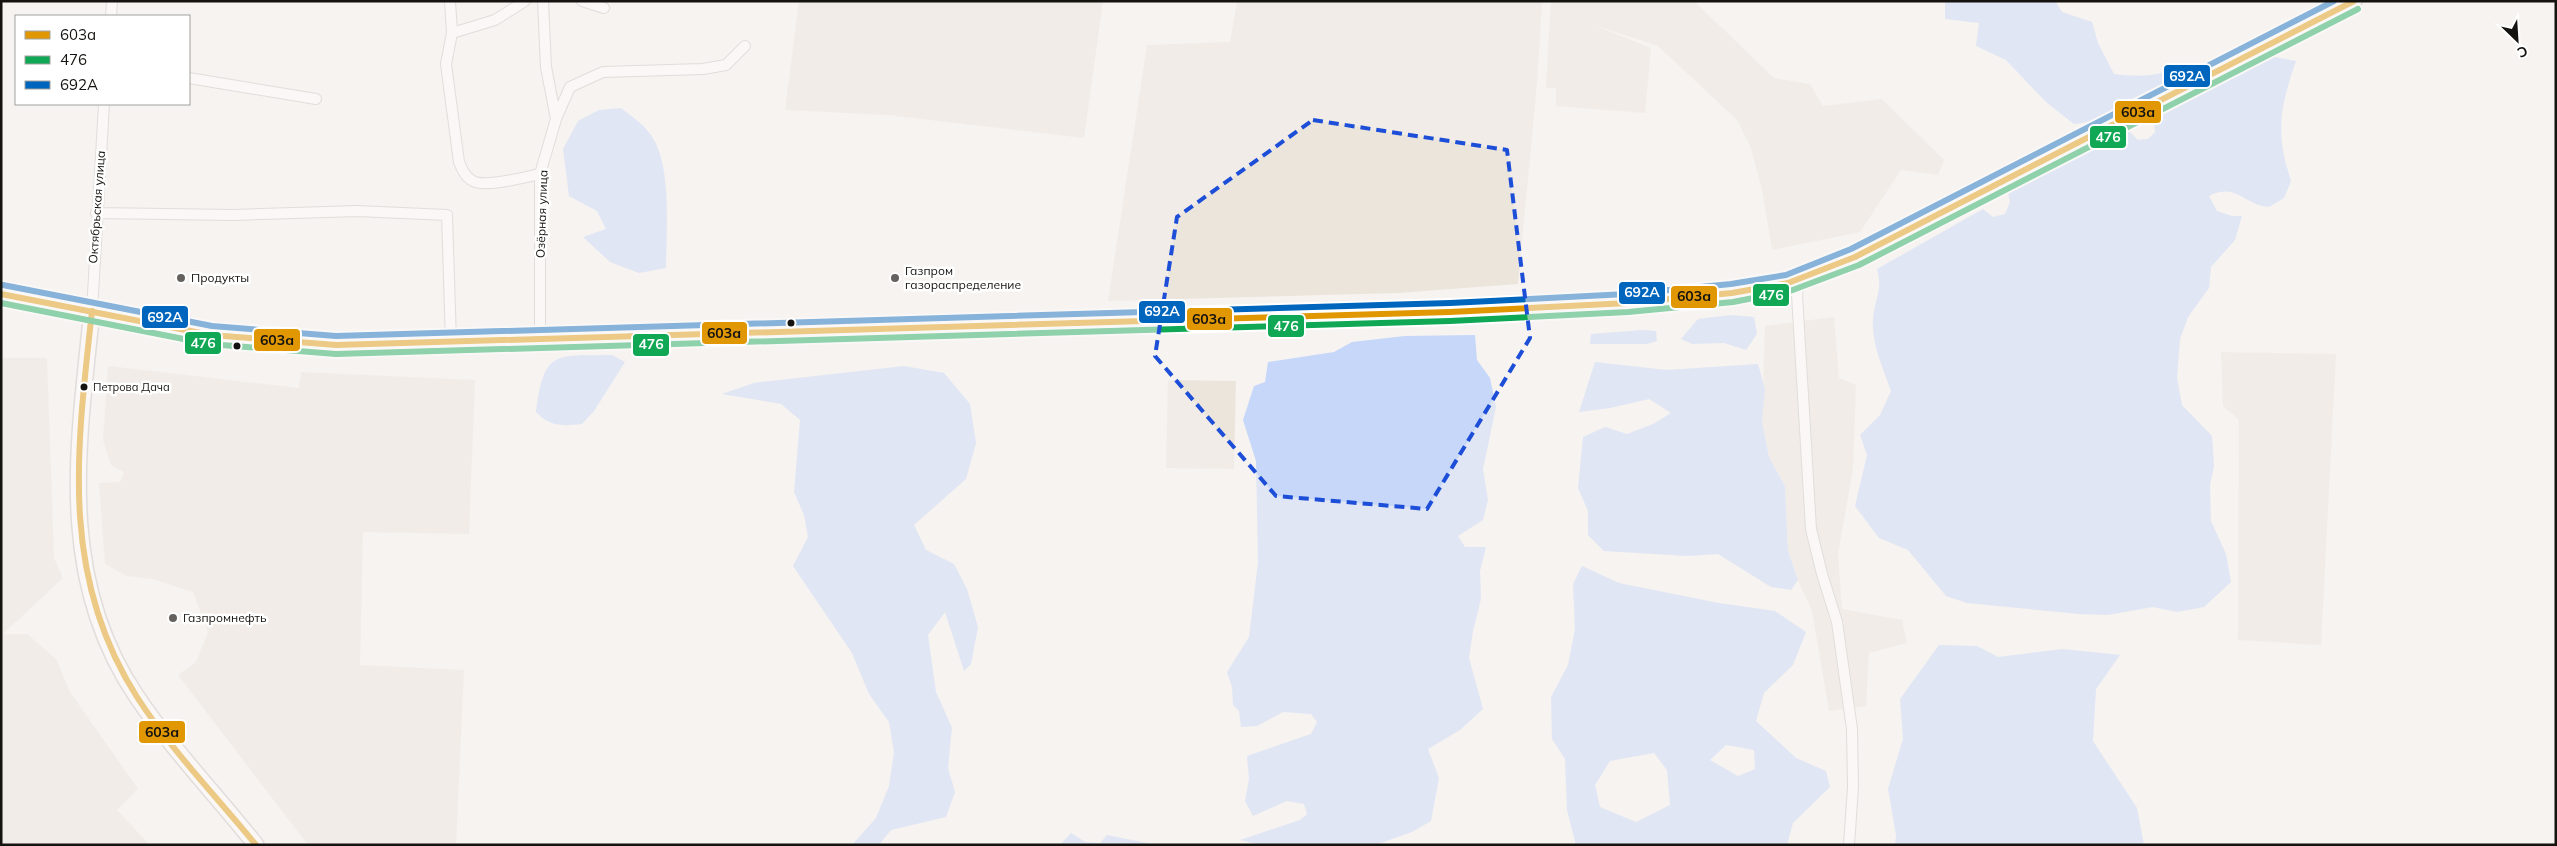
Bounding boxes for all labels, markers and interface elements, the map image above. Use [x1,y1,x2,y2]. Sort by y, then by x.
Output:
legend [15,15,190,105]
north arrow [2492,15,2542,65]
text: 603а [60,25,96,44]
text: С [2514,42,2531,62]
text: 476 [60,50,87,69]
line badge: 692А [2163,64,2211,88]
text: 692А [2169,67,2205,85]
text: 692А [60,75,98,94]
line badge: 603а [2114,100,2162,124]
text: 603а [2121,103,2155,121]
line badge: 476 [2089,125,2127,149]
text: 476 [2095,128,2121,146]
street label: Октябрьская улица [85,150,108,264]
street label: Озёрная улица [532,169,551,258]
place label: Газпром газораспределение [905,263,1021,292]
place label: Продукты [191,270,249,285]
marker: Продукты [175,272,187,284]
marker: Газпром газораспределение [889,272,901,284]
line badge: 692А [1618,281,1666,305]
text: 692А [1624,283,1660,301]
line badge: 476 [1752,283,1790,307]
line badge: 603а [1670,285,1718,309]
text: 476 [1758,286,1784,304]
text: 603а [1677,287,1711,305]
line badge: 692А [1138,300,1186,324]
text: 692А [1144,302,1180,320]
line badge: 692А [141,305,189,329]
line badge: 603а [1186,307,1233,331]
text: 692А [147,308,183,326]
text: 603а [1192,310,1226,328]
line badge: 476 [1267,314,1305,338]
text: 476 [1273,317,1299,335]
unlabelled marker [786,318,796,328]
line badge: 603а [701,321,748,345]
text: 603а [707,324,741,342]
line badge: 603а [253,328,301,352]
line badge: 476 [184,331,222,355]
text: 603а [260,331,294,349]
line badge: 476 [632,333,670,357]
text: 476 [190,334,216,352]
text: 476 [638,335,664,353]
unlabelled marker [232,341,242,351]
place label: Петрова Дача [93,380,170,394]
marker: Петрова Дача [79,382,89,392]
place label: Газпромнефть [183,610,267,625]
marker: Газпромнефть [167,612,179,624]
line badge: 603а [138,720,186,744]
text: 603а [145,723,179,741]

